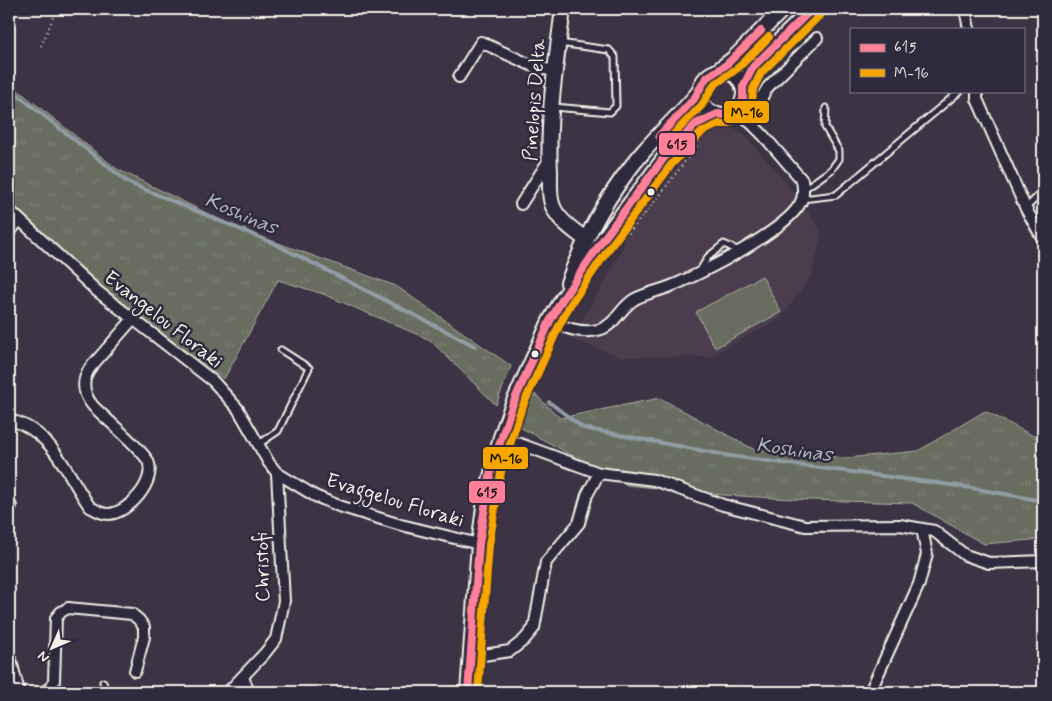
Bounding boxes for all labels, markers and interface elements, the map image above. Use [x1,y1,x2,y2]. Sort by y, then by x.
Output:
legend [850,28,1024,92]
street label: Pinelopis Delta [517,37,553,162]
text: 615 [894,38,916,58]
text: M-16 [894,64,929,84]
line badge: M-16 [723,100,770,124]
text: M-16 [731,104,764,122]
line badge: 615 [658,132,696,156]
text: 615 [667,136,688,154]
water label: Koshinas [200,186,284,243]
unlabelled marker [646,187,656,197]
street label: Evangelou Floraki [97,265,228,376]
unlabelled marker [530,349,540,359]
water label: Koshinas [754,431,836,470]
line badge: M-16 [482,446,529,470]
text: M-16 [490,450,523,468]
street label: Evaggelou Floraki [322,467,467,537]
line badge: 615 [468,480,506,504]
text: 615 [477,484,498,502]
street label: Christofi [249,532,277,602]
north arrow [28,624,78,674]
text: N [34,647,53,666]

